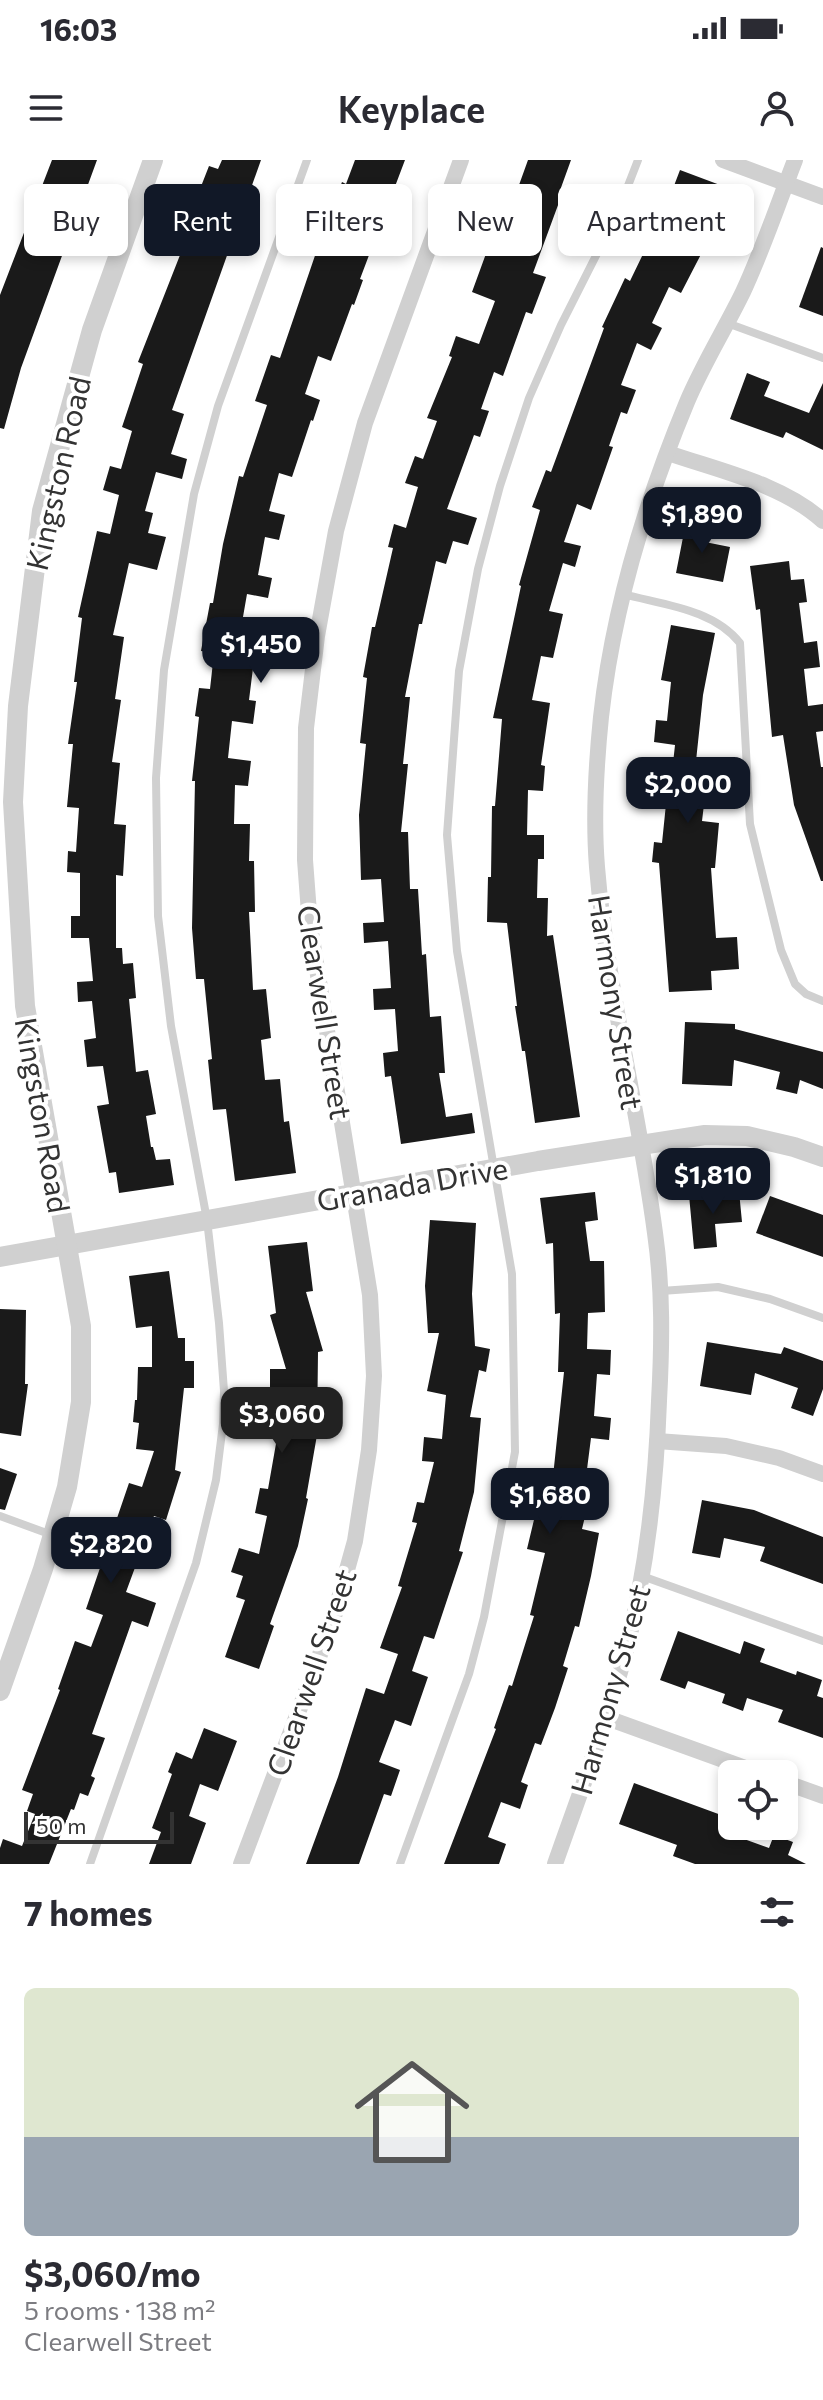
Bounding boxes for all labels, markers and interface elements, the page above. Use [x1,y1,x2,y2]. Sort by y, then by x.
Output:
text: 16:03 [40,10,117,47]
icon: menu [24,86,68,130]
text: Keyplace [338,86,485,130]
icon: person [755,86,799,130]
chip: Buy [24,184,128,256]
chip: Rent [144,184,260,256]
chip: Filters [276,184,412,256]
chip: New [428,184,542,256]
chip: Apartment [558,184,754,256]
street label: Kingston Road [17,372,97,574]
pin: $1,890 [637,487,767,555]
text: $1,890 [661,497,743,528]
pin: $1,450 [196,617,326,685]
text: $1,450 [220,627,302,658]
pin: $2,000 [623,757,753,825]
text: $2,000 [644,767,732,798]
street label: Harmony Street [582,892,652,1112]
street label: Clearwell Street [291,902,361,1122]
street label: Kingston Road [9,1014,79,1216]
street label: Granada Drive [314,1148,510,1218]
pin: $1,810 [648,1148,778,1216]
text: $1,810 [674,1158,752,1189]
pin: $3,060 [217,1387,347,1455]
text: $3,060 [239,1397,325,1428]
pin: $1,680 [485,1468,615,1536]
text: $1,680 [509,1478,591,1509]
pin: $2,820 [46,1517,176,1585]
text: $2,820 [69,1527,153,1558]
street label: Clearwell Street [257,1563,363,1781]
street label: Harmony Street [561,1580,657,1798]
map controls [718,1760,798,1840]
button: locate [718,1760,798,1840]
scale bar [24,1808,174,1844]
text: 50 m [36,1812,86,1839]
icon: filters [755,1890,799,1934]
text: 7 homes [24,1891,153,1933]
icon: home [340,2040,484,2184]
text: $3,060/mo [24,2252,201,2294]
text: 5 rooms · 138 m² [24,2294,215,2325]
text: Clearwell Street [24,2325,212,2356]

